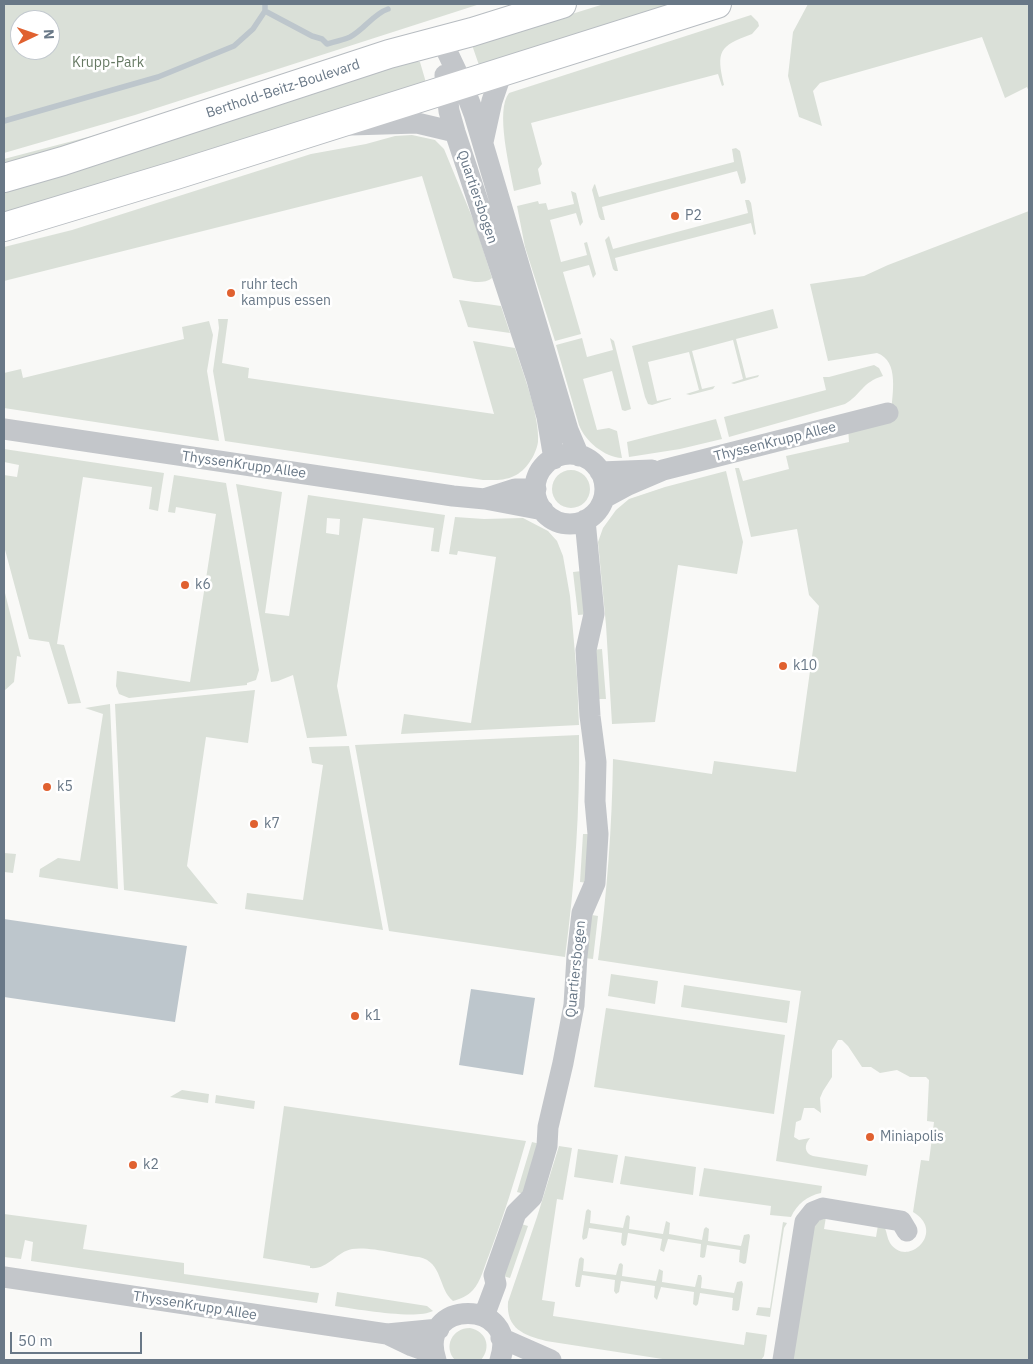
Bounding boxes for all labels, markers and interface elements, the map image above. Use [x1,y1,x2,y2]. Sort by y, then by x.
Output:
north arrow [10,10,60,60]
text: N [40,29,58,40]
park label: Krupp-Park [72,55,144,71]
street label: Berthold-Beitz-Boulevard [204,56,362,122]
street label: Quartiersbogen [453,148,501,246]
place label: P2 [685,208,702,224]
marker: P2 [669,210,681,222]
place label: ruhr tech kampus essen [241,277,331,310]
marker: ruhr tech kampus essen [225,287,237,299]
street label: ThyssenKrupp Allee [712,419,838,465]
street label: ThyssenKrupp Allee [181,448,307,482]
place label: k6 [195,577,211,593]
marker: k6 [179,579,191,591]
place label: k10 [793,658,817,674]
marker: k10 [777,660,789,672]
place label: k5 [57,779,73,795]
marker: k5 [41,781,53,793]
place label: k7 [264,816,280,832]
marker: k7 [248,818,260,830]
street label: Quartiersbogen [563,920,589,1018]
place label: k1 [365,1008,381,1024]
marker: k1 [349,1010,361,1022]
place label: Miniapolis [880,1129,944,1145]
marker: Miniapolis [864,1131,876,1143]
place label: k2 [143,1157,159,1173]
marker: k2 [127,1159,139,1171]
street label: ThyssenKrupp Allee [132,1288,258,1324]
scale bar [12,1322,145,1354]
text: 50 m [18,1331,53,1350]

